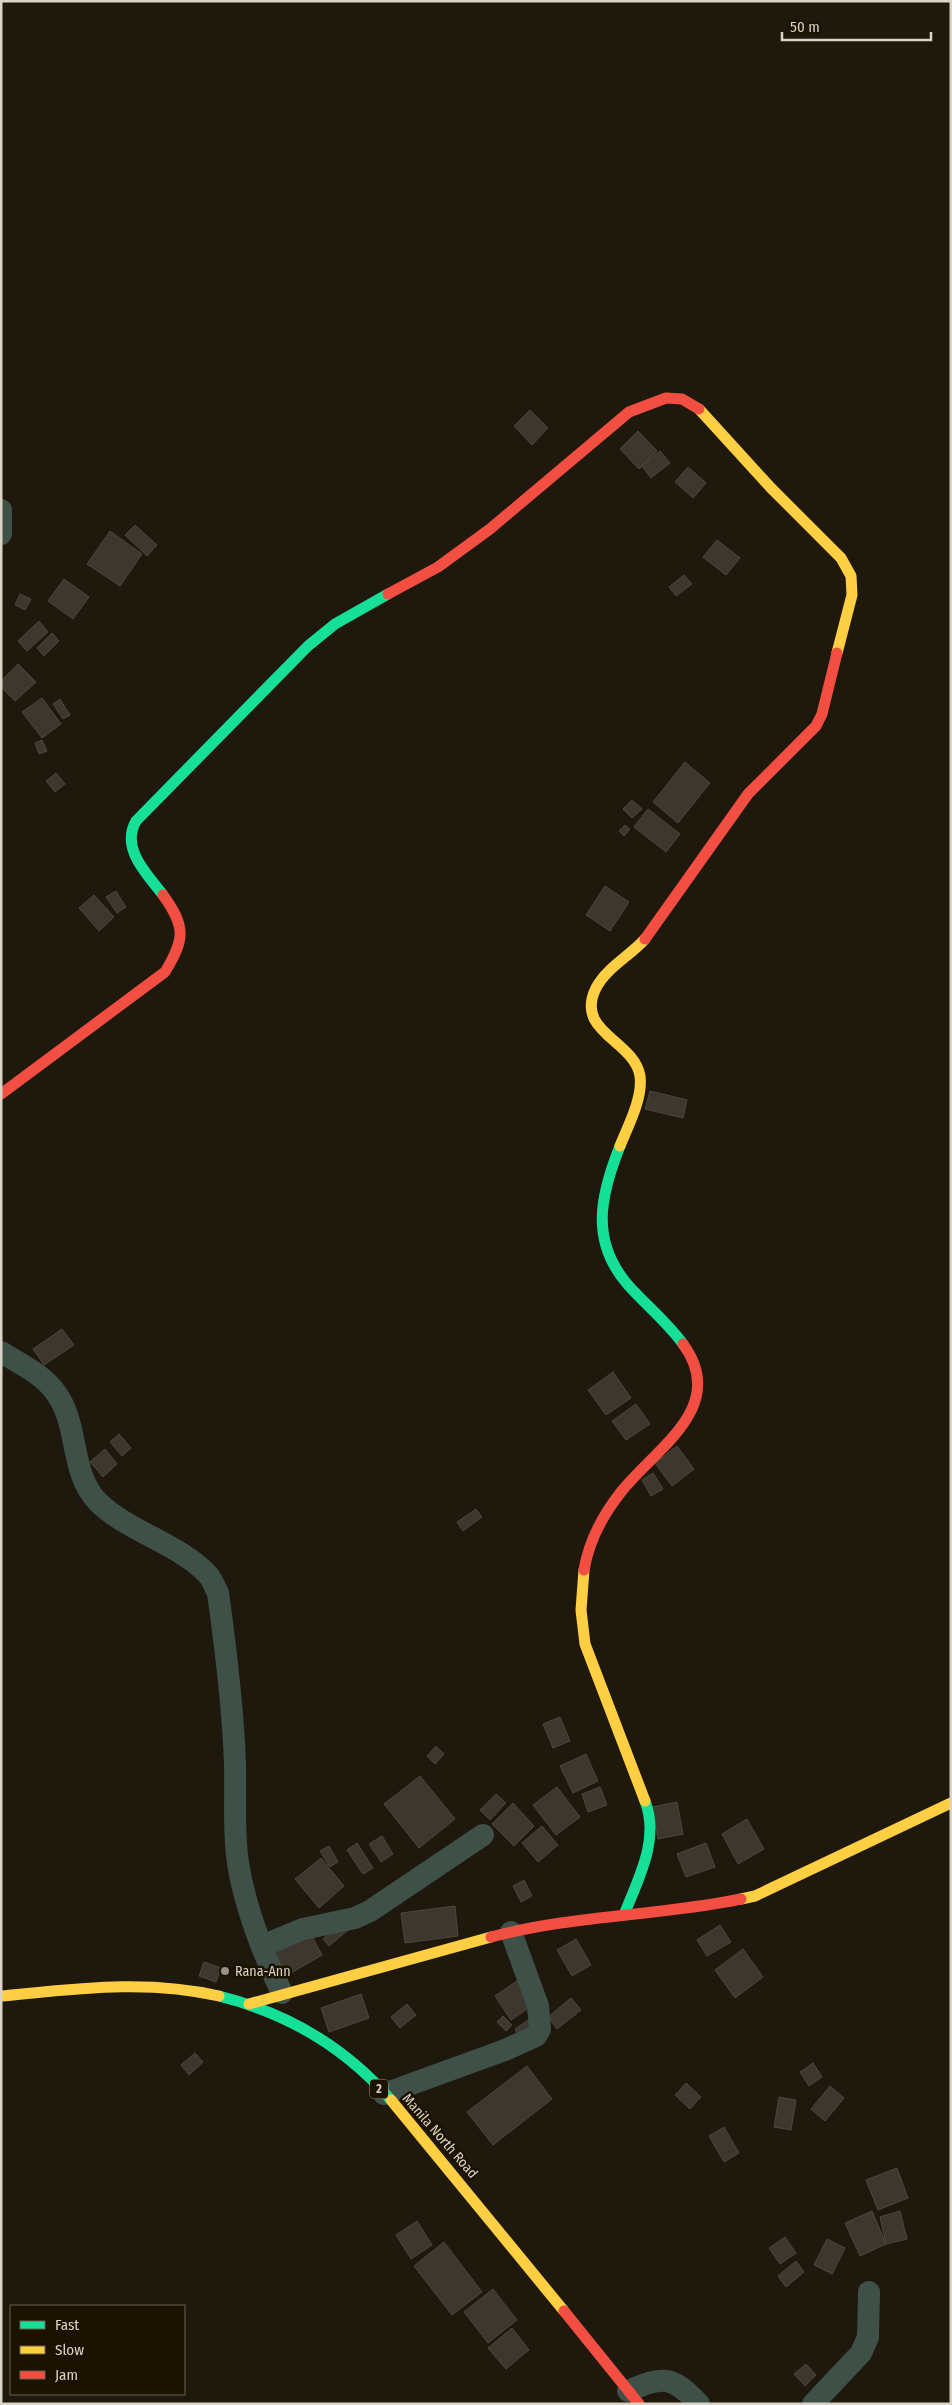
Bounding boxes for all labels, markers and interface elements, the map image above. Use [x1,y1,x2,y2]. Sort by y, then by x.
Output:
scale bar [782,10,931,42]
text: 50 m [790,18,820,36]
place label: Rana-Ann [235,1963,291,1980]
marker: Rana-Ann [219,1965,231,1977]
road number: 2 [370,2080,388,2098]
street label: Manila North Road [399,2090,481,2182]
legend [10,2305,185,2395]
text: Fast [55,2316,79,2334]
text: Slow [55,2341,84,2359]
text: Jam [55,2366,78,2384]

